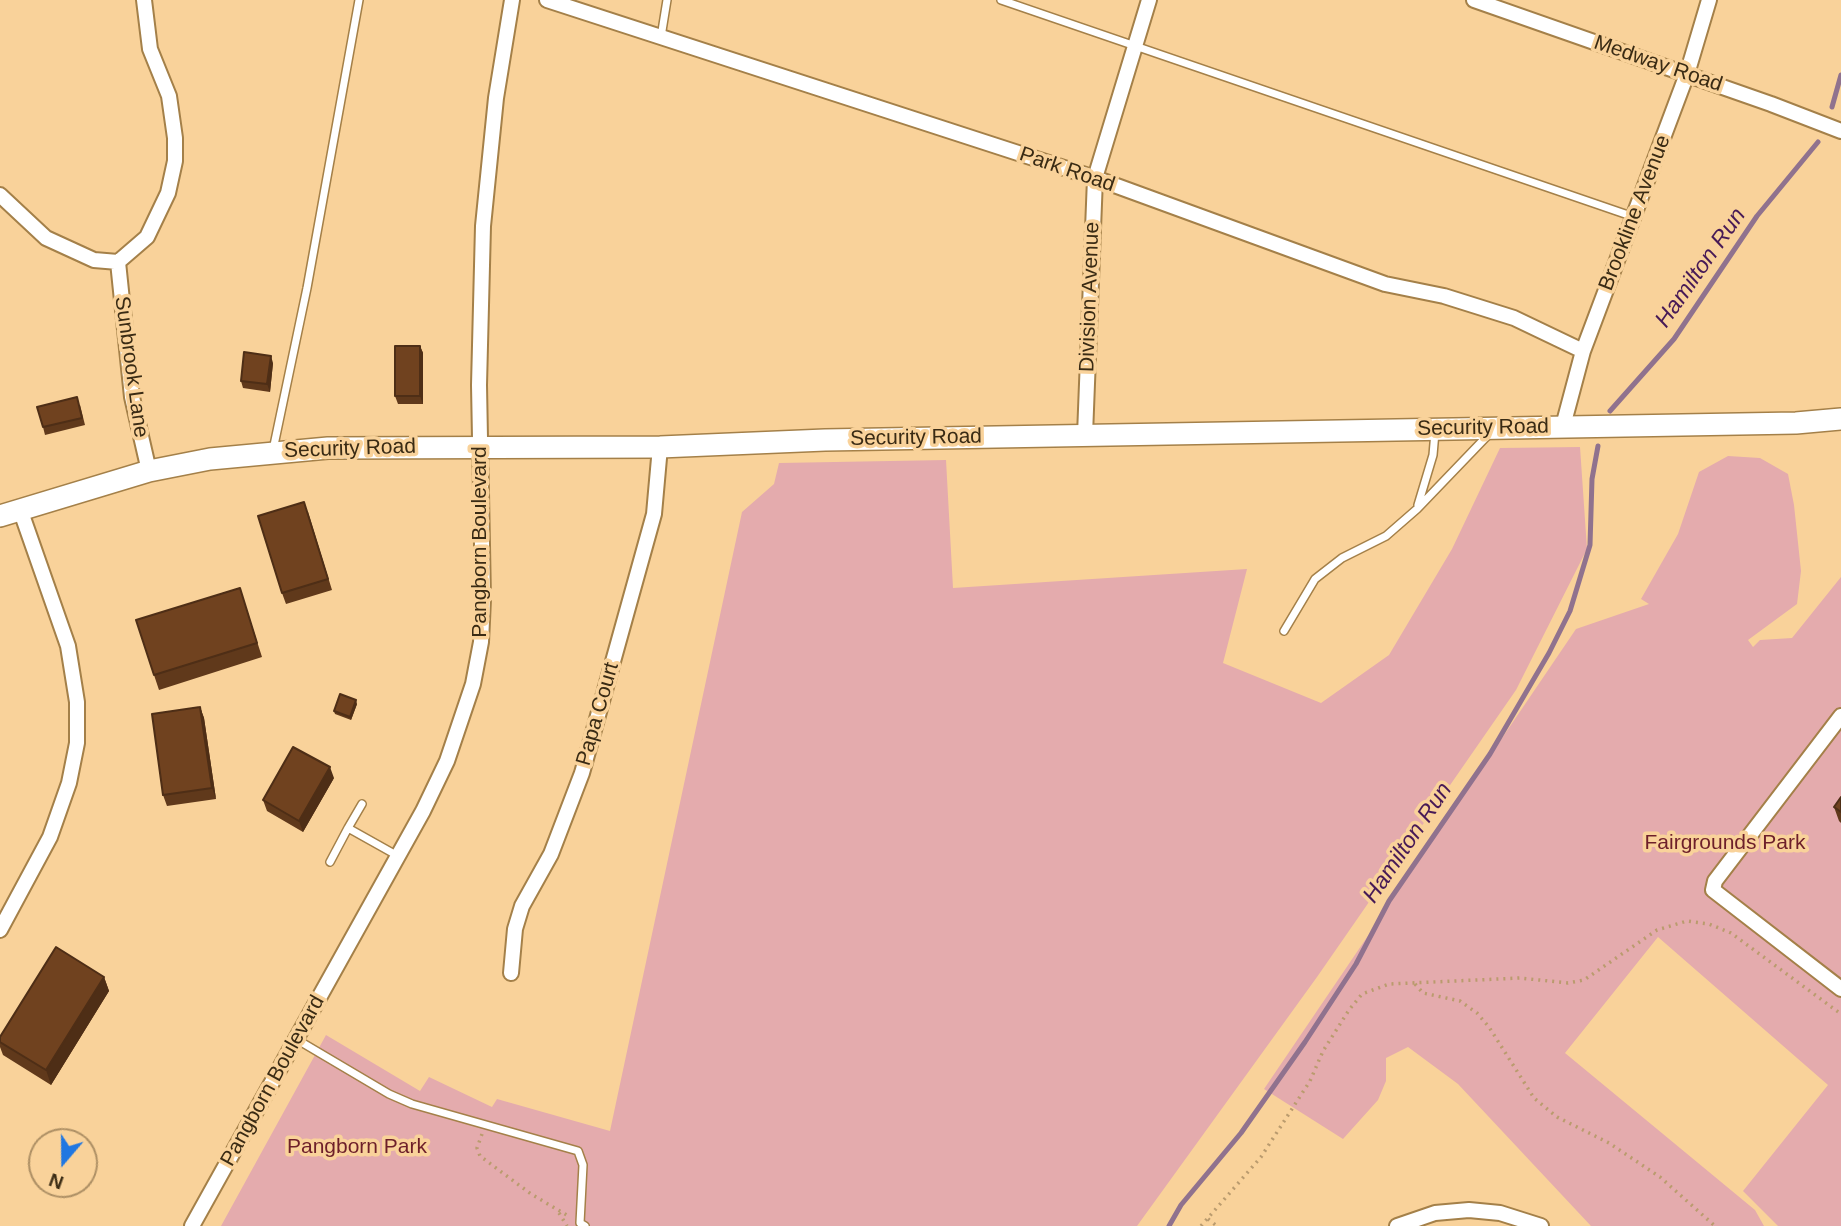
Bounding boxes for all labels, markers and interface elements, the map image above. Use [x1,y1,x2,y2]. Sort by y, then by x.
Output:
street label: Medway Road [1590,30,1726,98]
street label: Brookline Avenue [1594,132,1676,294]
street label: Park Road [1016,142,1118,198]
water label: Hamilton Run [1650,203,1752,333]
street label: Division Avenue [1075,222,1105,372]
street label: Sunbrook Lane [109,295,153,439]
street label: Security Road [1417,414,1549,442]
street label: Security Road [850,424,982,452]
street label: Security Road [284,434,416,464]
street label: Pangborn Boulevard [467,446,493,638]
street label: Papa Court [571,659,625,769]
water label: Hamilton Run [1358,778,1458,908]
park label: Fairgrounds Park [1644,830,1806,856]
street label: Pangborn Boulevard [216,991,330,1171]
north arrow [28,1128,98,1198]
park label: Pangborn Park [287,1134,427,1160]
text: N [46,1169,66,1194]

